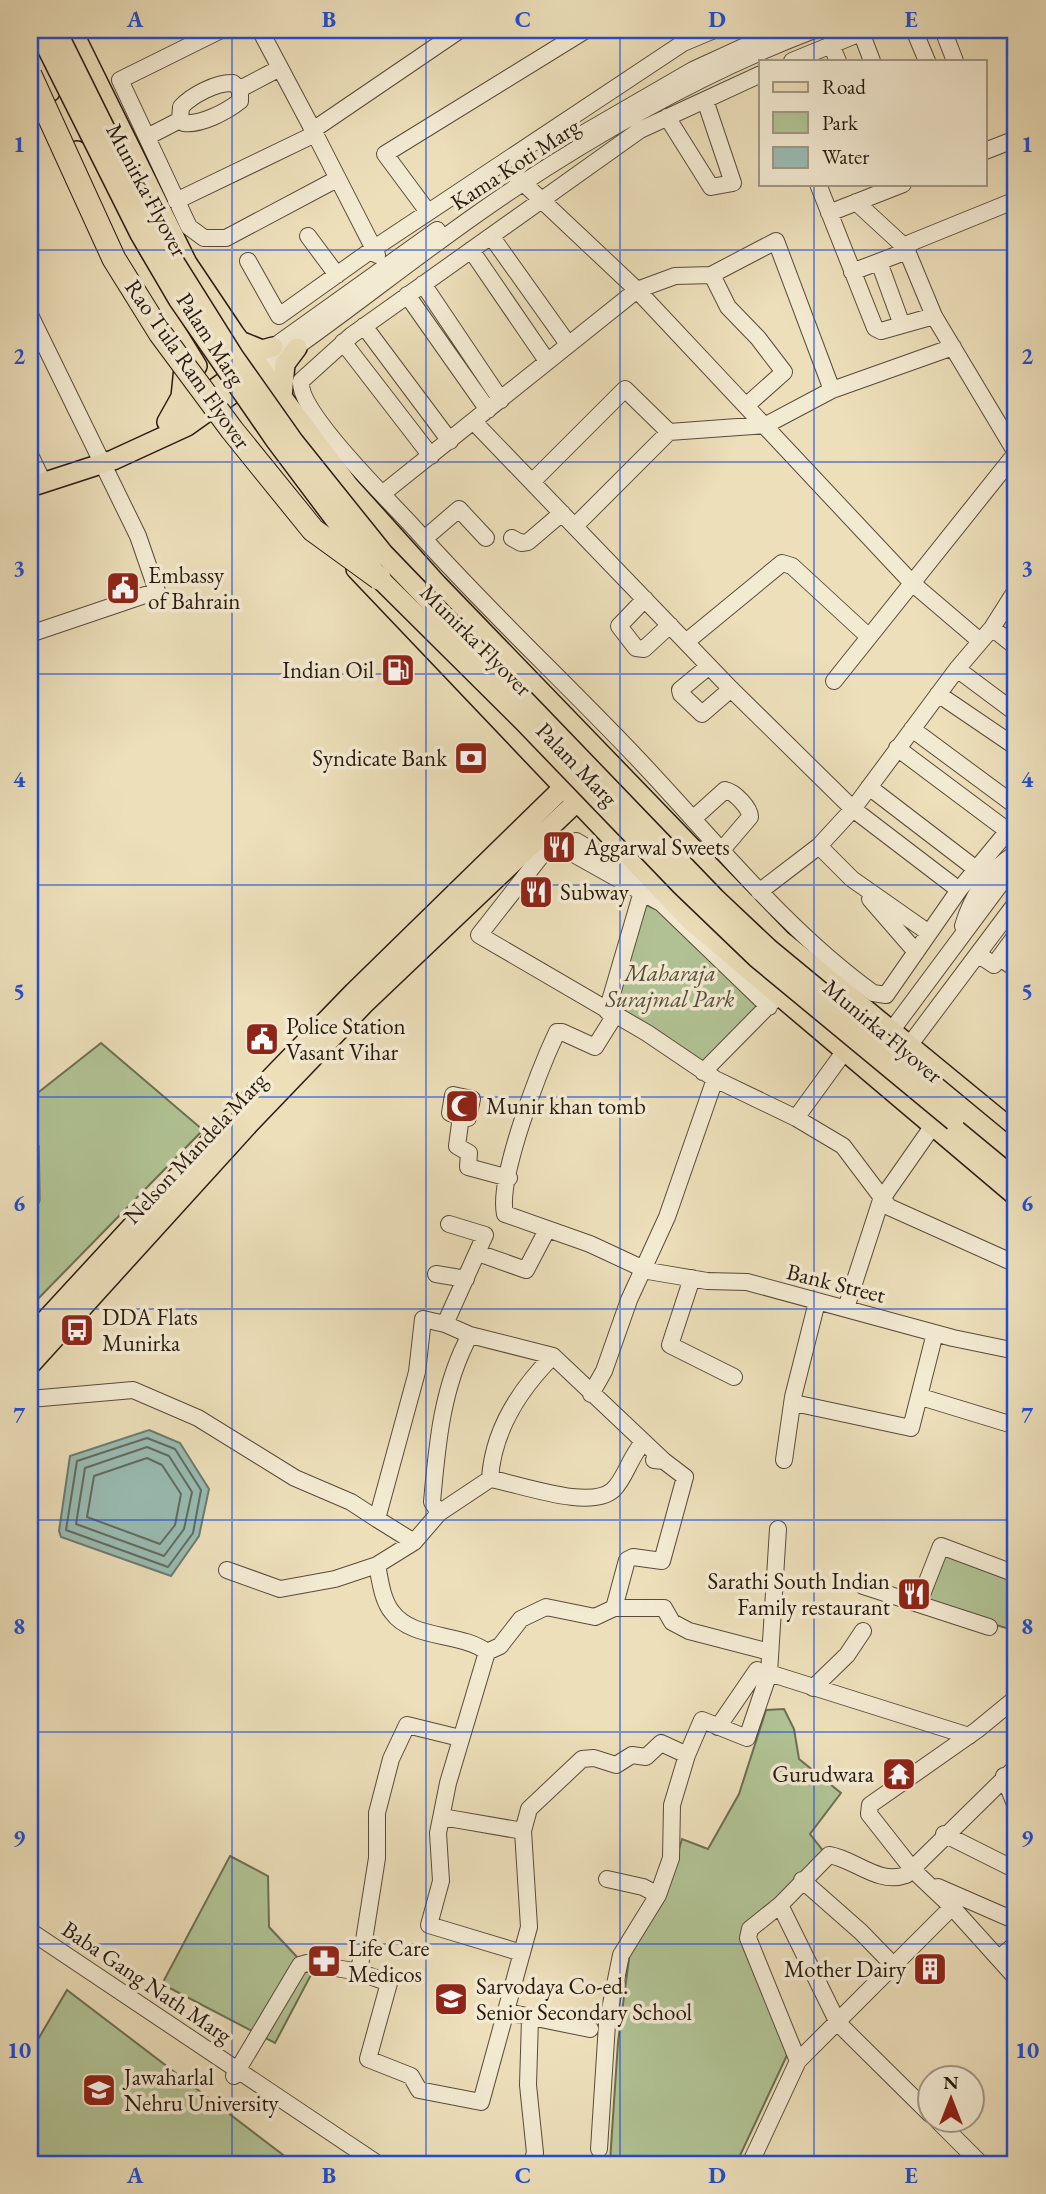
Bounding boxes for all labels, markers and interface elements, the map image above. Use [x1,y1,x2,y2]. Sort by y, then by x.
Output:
text: A [126,4,144,34]
text: B [322,4,336,34]
text: C [515,4,531,34]
text: D [708,4,726,34]
text: E [904,4,918,34]
legend [759,60,986,186]
text: Road [822,73,866,100]
text: Park [822,109,859,136]
street label: Kama Koti Marg [445,111,586,217]
street label: Munirka Flyover [99,118,195,262]
text: 1 [13,129,25,159]
text: 1 [1021,129,1033,159]
text: Water [822,143,869,170]
street label: Rao Tula Ram Flyover [118,273,258,455]
street label: Palam Marg [170,287,253,392]
text: 2 [13,341,25,371]
text: 2 [1021,341,1033,371]
text: 3 [13,553,25,583]
text: 3 [1021,553,1033,583]
place label: Embassy of Bahrain [148,560,240,616]
public building icon: Embassy of Bahrain [104,569,142,607]
street label: Munirka Flyover [413,577,539,703]
fuel station icon: Indian Oil [379,651,417,689]
place label: Indian Oil [282,655,374,685]
street label: Palam Marg [530,716,625,813]
bank icon: Syndicate Bank [452,739,490,777]
place label: Syndicate Bank [312,743,448,773]
text: 4 [13,764,26,794]
text: 4 [1021,764,1034,794]
restaurant icon: Aggarwal Sweets [540,828,578,866]
place label: Aggarwal Sweets [583,832,730,862]
restaurant icon: Subway [517,873,555,911]
place label: Subway [560,877,630,907]
park label: Maharaja Surajmal Park [605,958,735,1014]
street label: Munirka Flyover [817,972,949,1090]
text: 5 [13,976,25,1006]
text: 5 [1021,976,1033,1006]
place label: Police Station Vasant Vihar [286,1011,406,1067]
public building icon: Police Station Vasant Vihar [243,1020,281,1058]
street label: Nelson Mandela Marg [117,1065,274,1230]
mosque icon: Munir khan tomb [443,1087,481,1125]
place label: Munir khan tomb [486,1091,646,1121]
text: 6 [13,1188,25,1218]
text: 6 [1021,1188,1033,1218]
street label: Bank Street [783,1256,889,1310]
place label: DDA Flats Munirka [102,1302,198,1358]
bus stop icon: DDA Flats Munirka [58,1311,96,1349]
text: 7 [13,1400,26,1430]
text: 7 [1021,1400,1034,1430]
place label: Sarathi South Indian Family restaurant [708,1566,891,1622]
restaurant icon: Sarathi South Indian Family restaurant [895,1575,933,1613]
text: 8 [13,1611,25,1641]
text: 8 [1021,1611,1033,1641]
temple icon: Gurudwara [880,1755,918,1793]
place label: Gurudwara [772,1759,875,1789]
text: 9 [13,1823,25,1853]
text: 9 [1021,1823,1033,1853]
street label: Baba Gang Nath Marg [56,1914,239,2051]
place label: Life Care Medicos [348,1933,430,1989]
pharmacy icon: Life Care Medicos [305,1942,343,1980]
building icon: Mother Dairy [911,1950,949,1988]
place label: Mother Dairy [784,1954,907,1984]
place label: Sarvodaya Co-ed. Senior Secondary School [476,1971,692,2027]
school or university icon: Sarvodaya Co-ed. Senior Secondary School [432,1980,470,2018]
text: 10 [7,2035,31,2065]
text: 10 [1015,2035,1039,2065]
place label: Jawaharlal Nehru University [122,2062,280,2118]
north arrow [916,2064,986,2134]
text: N [943,2070,959,2095]
school or university icon: Jawaharlal Nehru University [80,2071,118,2109]
text: A [126,2160,144,2190]
text: B [322,2160,336,2190]
text: C [515,2160,531,2190]
text: D [708,2160,726,2190]
text: E [904,2160,918,2190]

